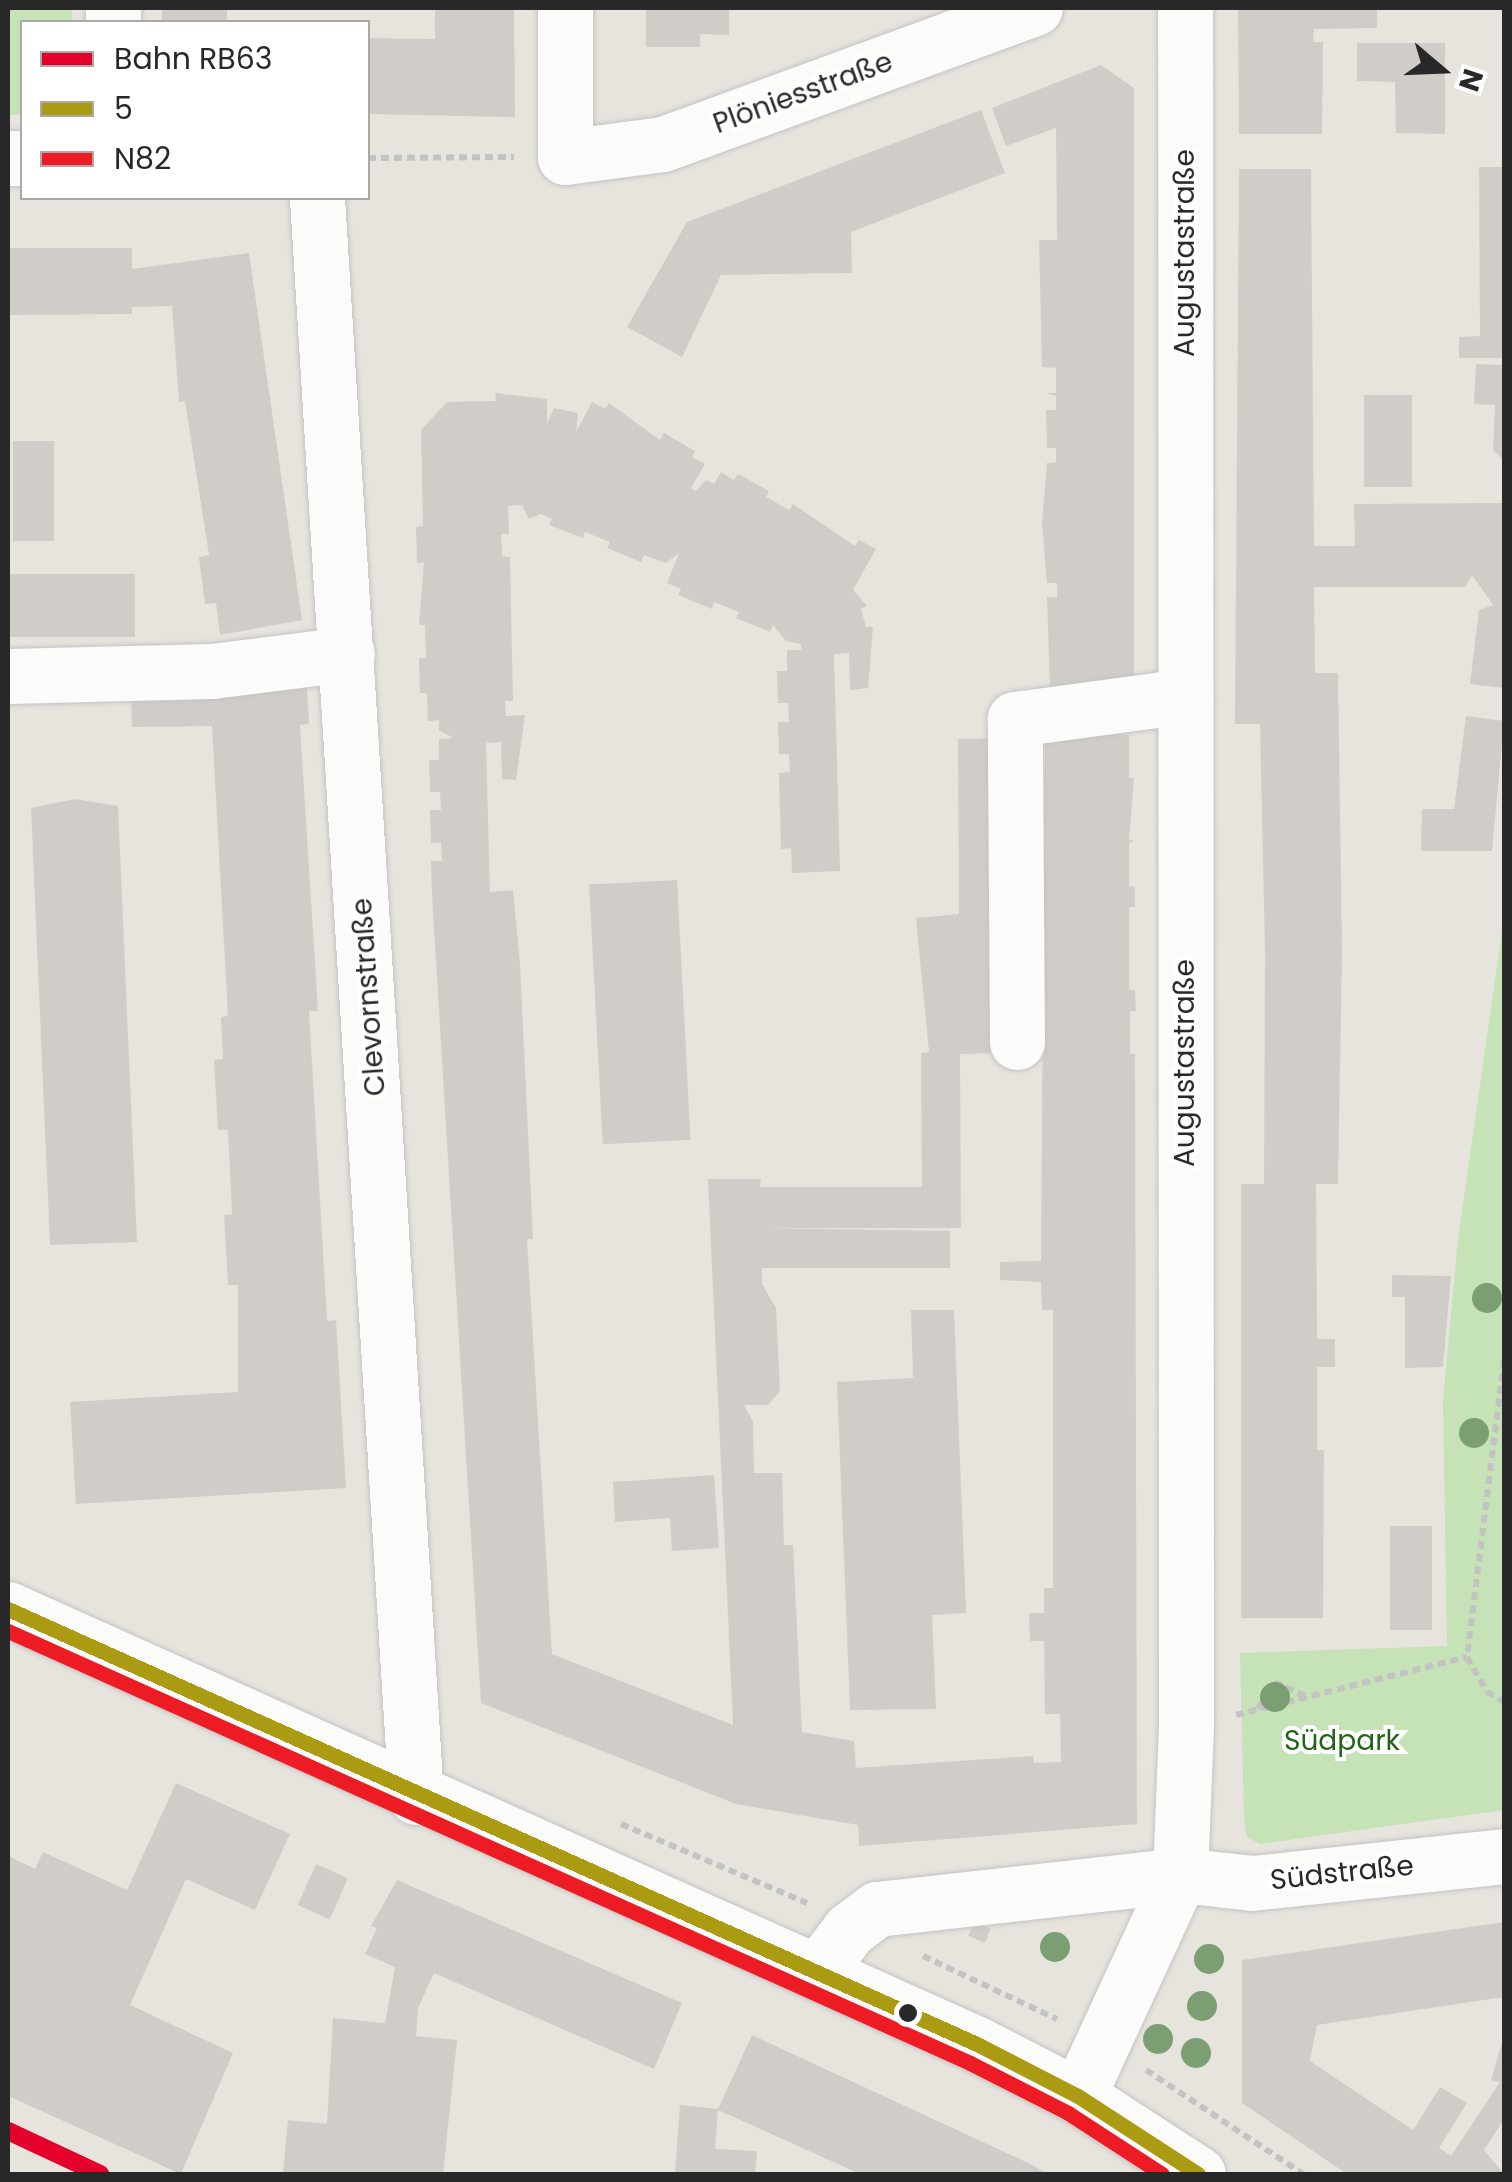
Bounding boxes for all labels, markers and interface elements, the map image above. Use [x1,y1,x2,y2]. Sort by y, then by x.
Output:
legend [20,20,370,200]
north arrow [1392,20,1492,120]
text: Bahn RB63 [114,37,272,80]
street label: Plöniesstraße [709,45,897,141]
text: N [1449,64,1493,96]
text: 5 [114,87,133,130]
text: N82 [114,137,171,180]
street label: Augustastraße [1168,149,1202,357]
street label: Clevornstraße [345,897,393,1097]
street label: Augustastraße [1168,959,1202,1167]
park label: Südpark [1284,1724,1400,1758]
street label: Südstraße [1269,1849,1415,1897]
unlabelled marker [898,2003,918,2023]

